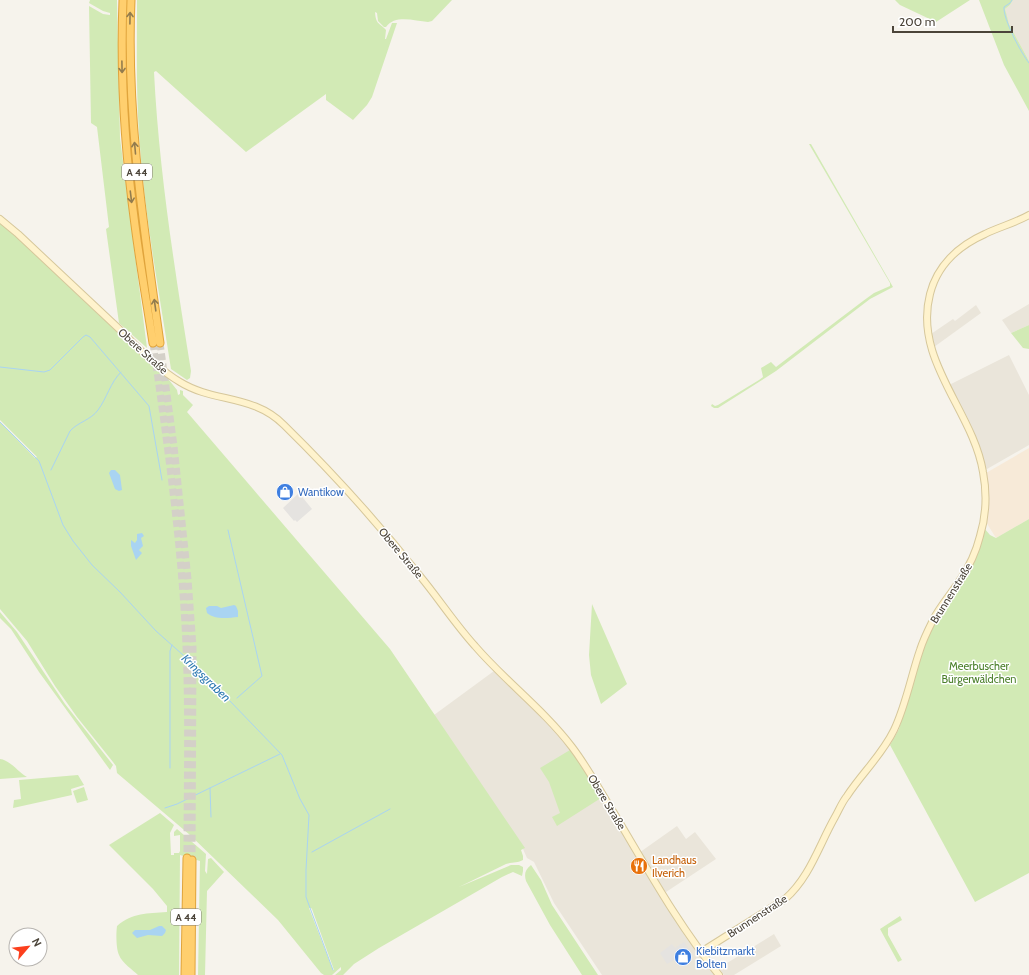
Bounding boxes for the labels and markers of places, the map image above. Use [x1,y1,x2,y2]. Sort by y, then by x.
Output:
shop icon: Wantikow [275,482,295,502]
place label: Wantikow [298,485,344,499]
place label: Landhaus Ilverich [652,853,697,880]
restaurant icon: Landhaus Ilverich [629,856,649,876]
place label: Kiebitzmarkt Bolten [696,944,755,971]
shop icon: Kiebitzmarkt Bolten [673,947,693,967]

